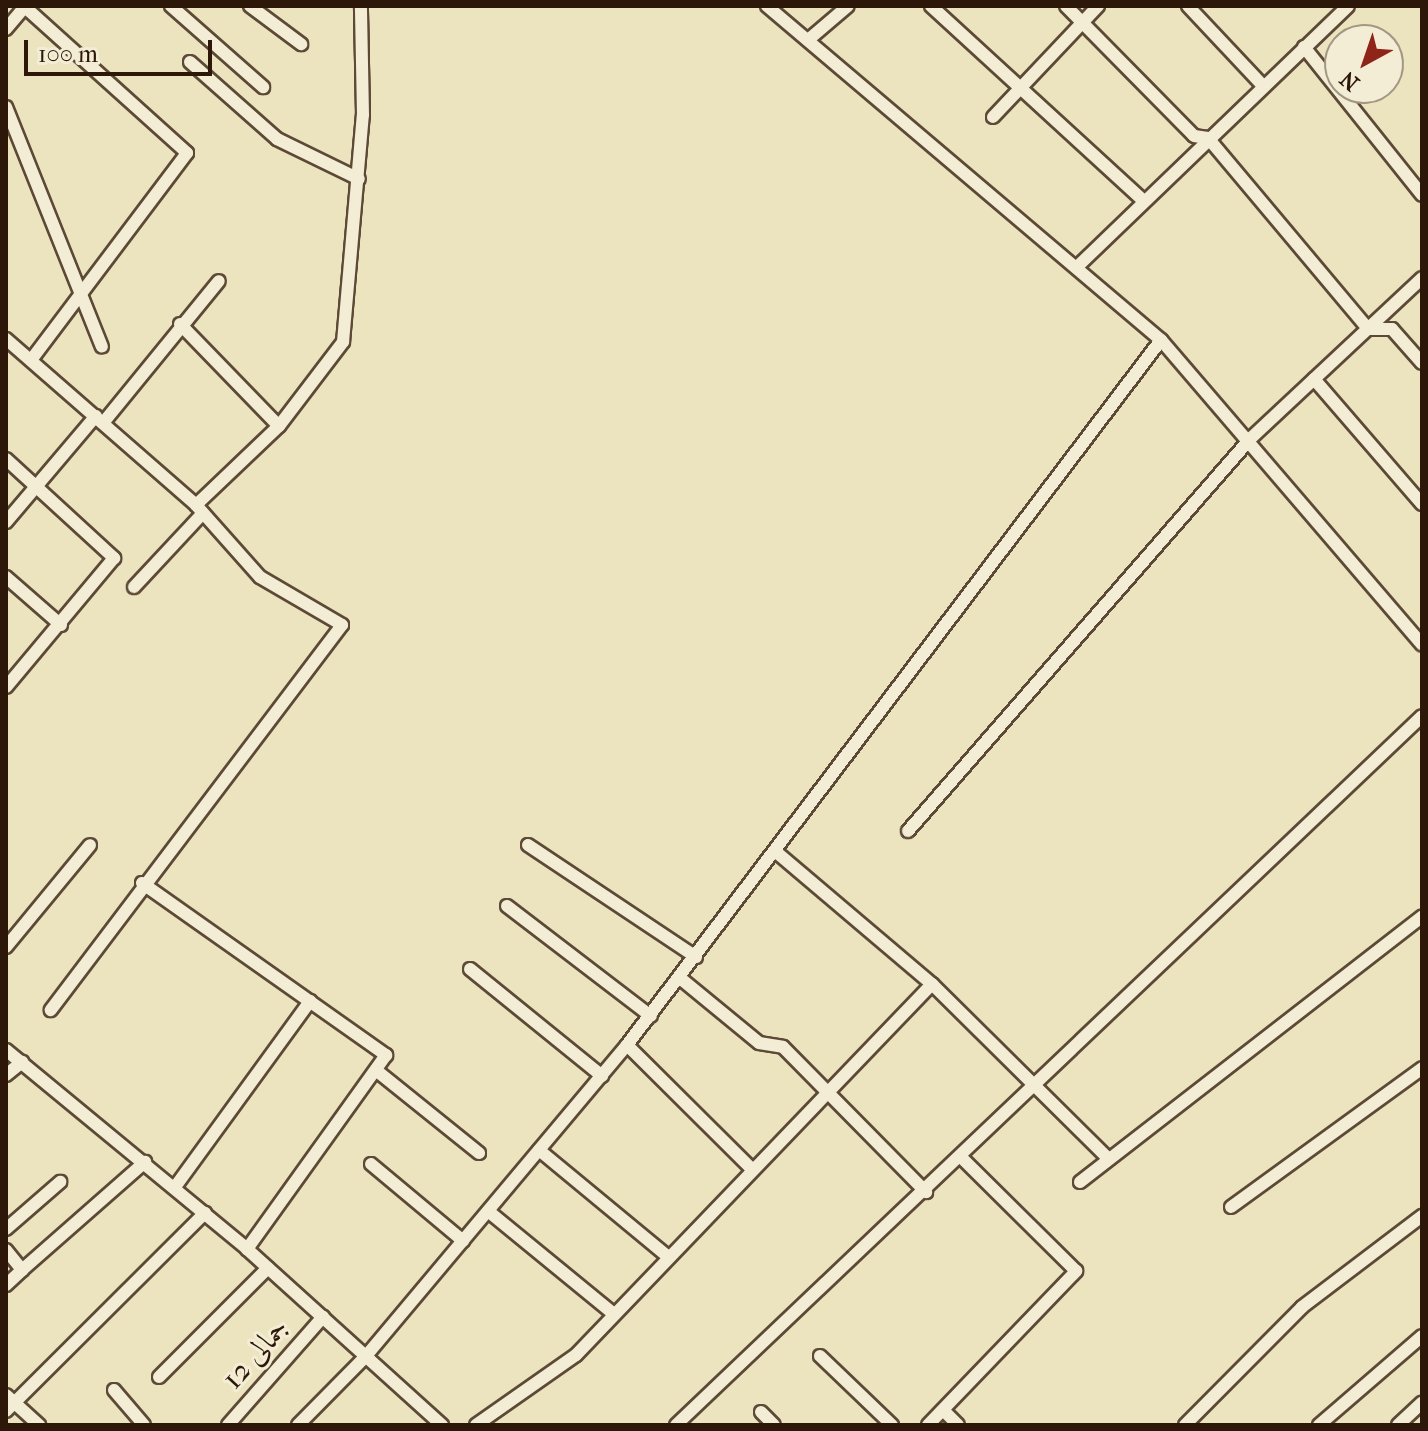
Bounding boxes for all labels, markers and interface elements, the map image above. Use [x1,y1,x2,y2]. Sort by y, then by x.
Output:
scale bar [28,24,216,74]
north arrow [1324,24,1404,104]
text: 100 m [38,40,98,68]
text: N [1335,66,1365,96]
street label: جمالی 12 [215,1311,297,1397]

